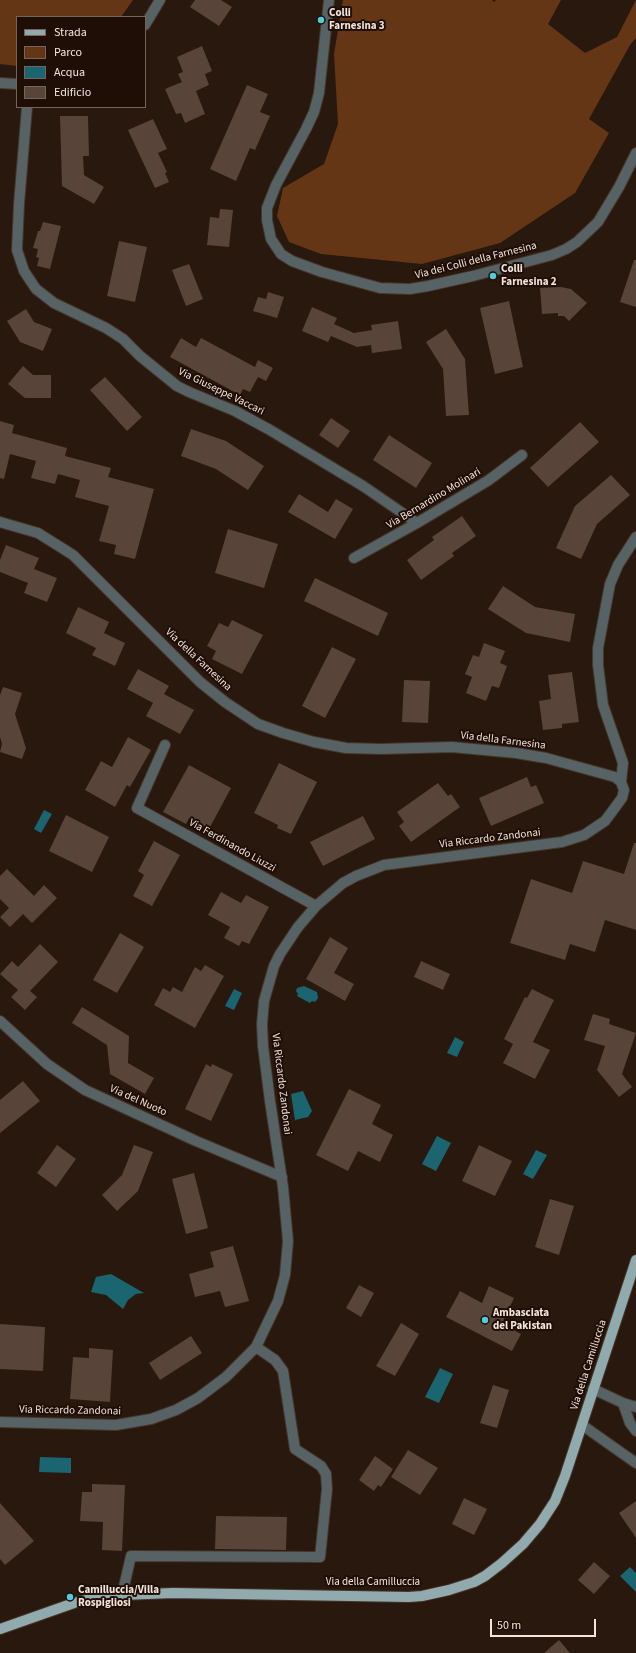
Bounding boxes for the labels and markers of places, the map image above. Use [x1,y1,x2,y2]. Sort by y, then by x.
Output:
place label: Colli Farnesina 3 [329,7,385,33]
marker: Colli Farnesina 3 [316,15,326,25]
place label: Colli Farnesina 2 [501,263,557,289]
marker: Colli Farnesina 2 [488,271,498,281]
place label: Ambasciata del Pakistan [493,1307,552,1333]
marker: Ambasciata del Pakistan [480,1315,490,1325]
place label: Camilluccia/Villa Rospigliosi [78,1584,159,1610]
marker: Camilluccia/Villa Rospigliosi [65,1592,75,1602]

